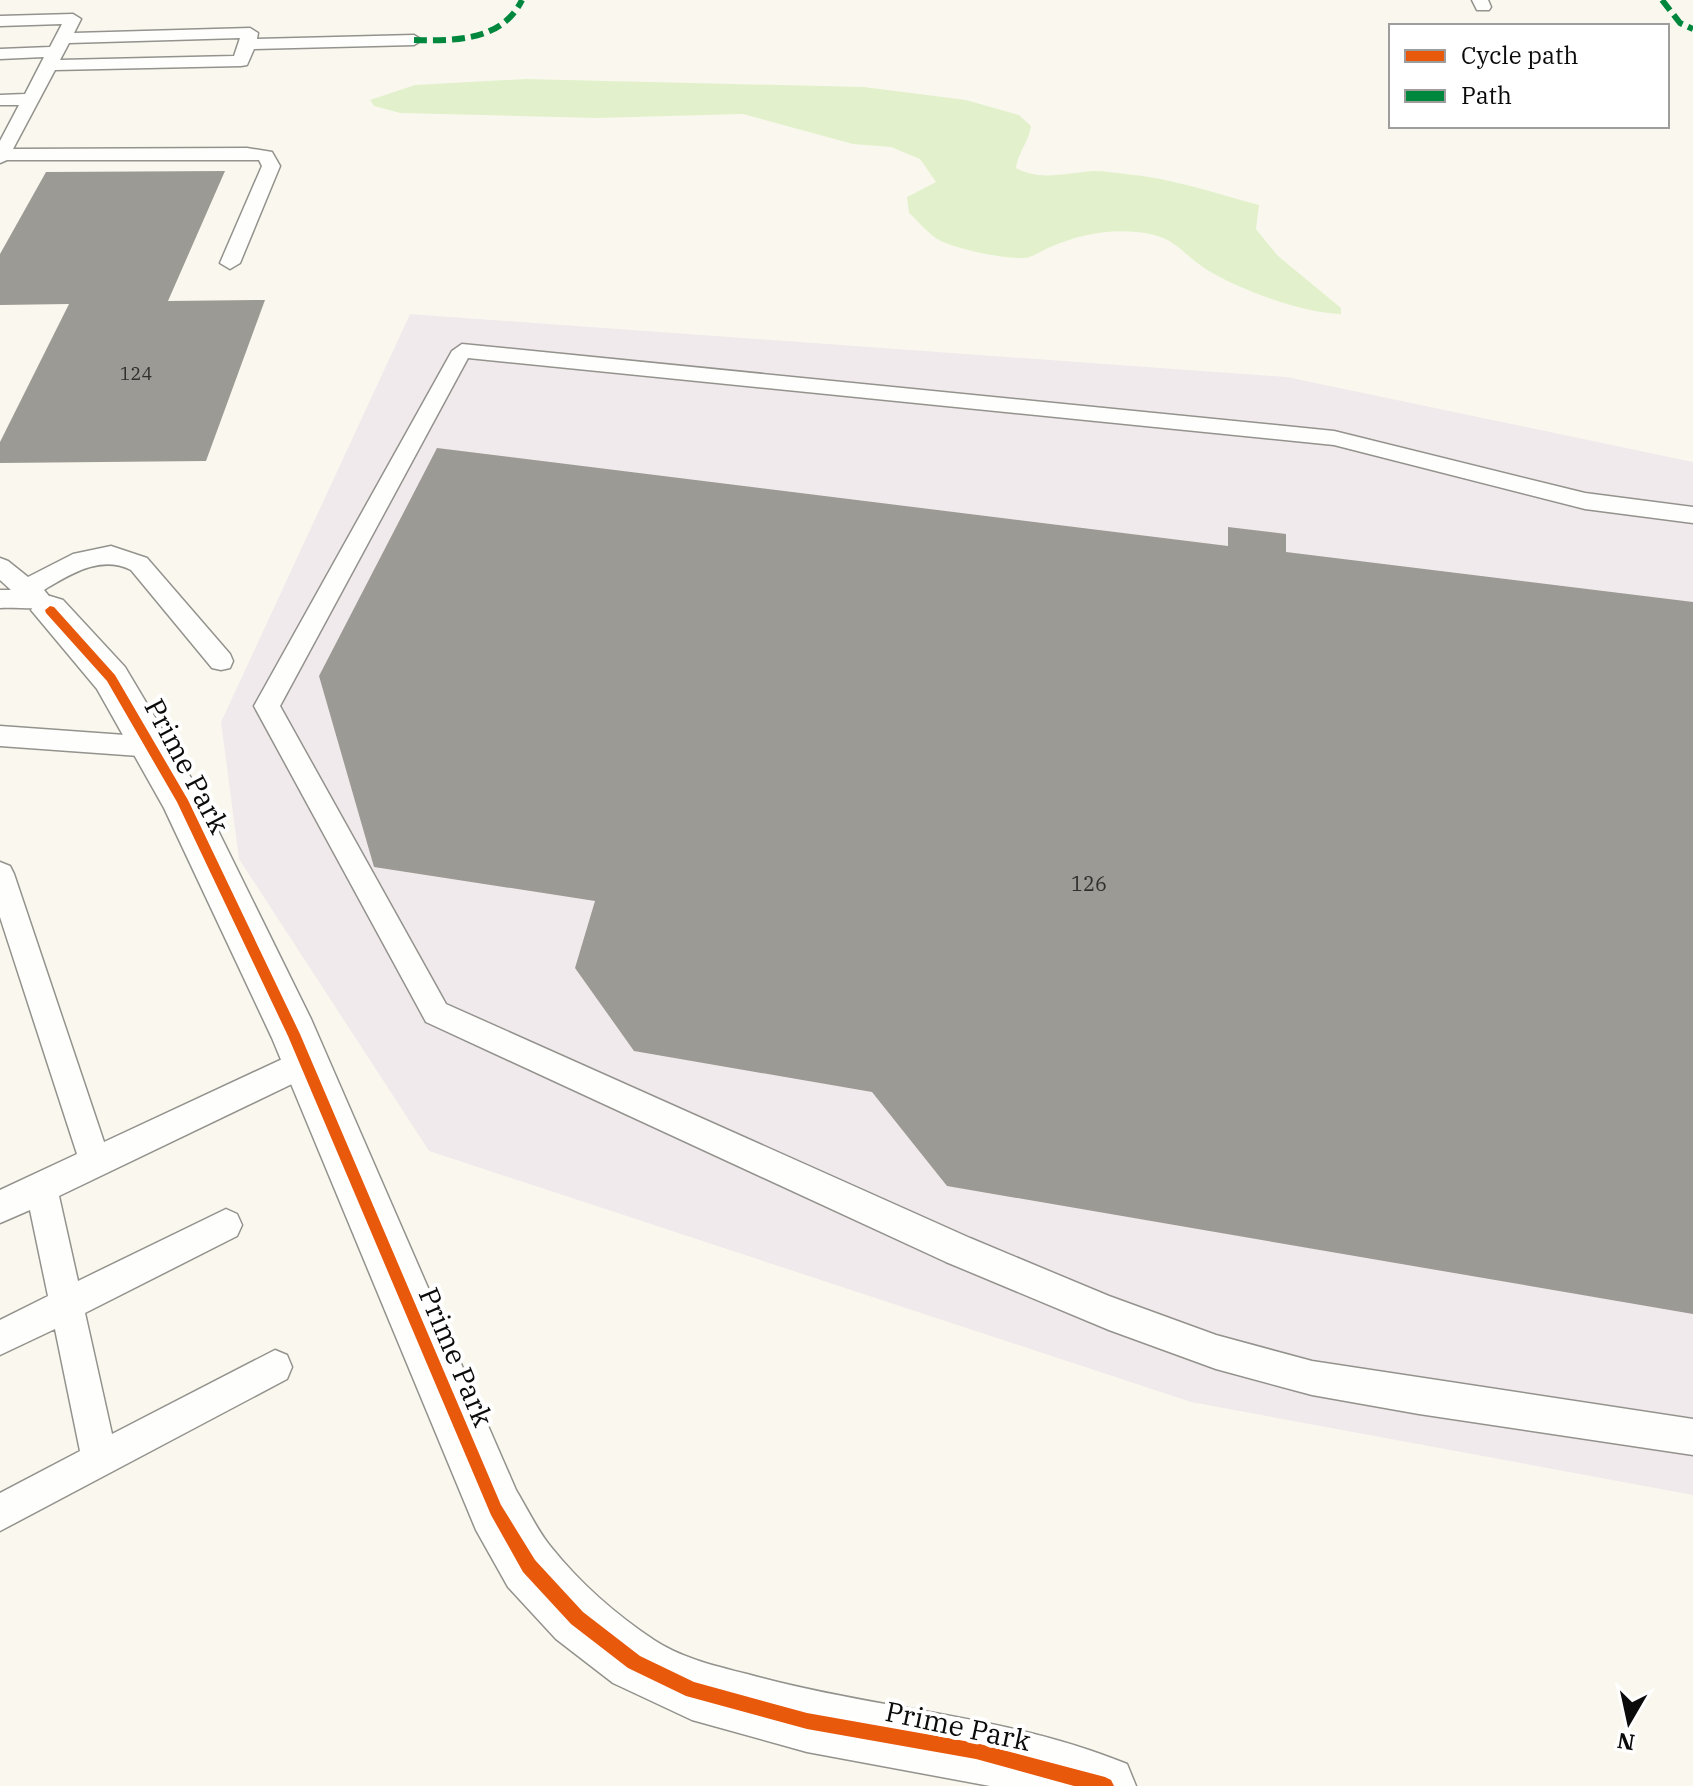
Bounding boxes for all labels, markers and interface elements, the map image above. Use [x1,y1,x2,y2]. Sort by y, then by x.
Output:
legend [1389,24,1669,128]
text: Cycle path [1461,39,1578,71]
text: Path [1461,79,1512,111]
house number: 124 [120,362,152,385]
street label: Prime Park [136,692,239,840]
house number: 126 [1071,870,1107,897]
street label: Prime Park [411,1282,503,1433]
north arrow [1589,1682,1669,1762]
street label: Prime Park [882,1692,1035,1759]
text: N [1615,1727,1637,1758]

